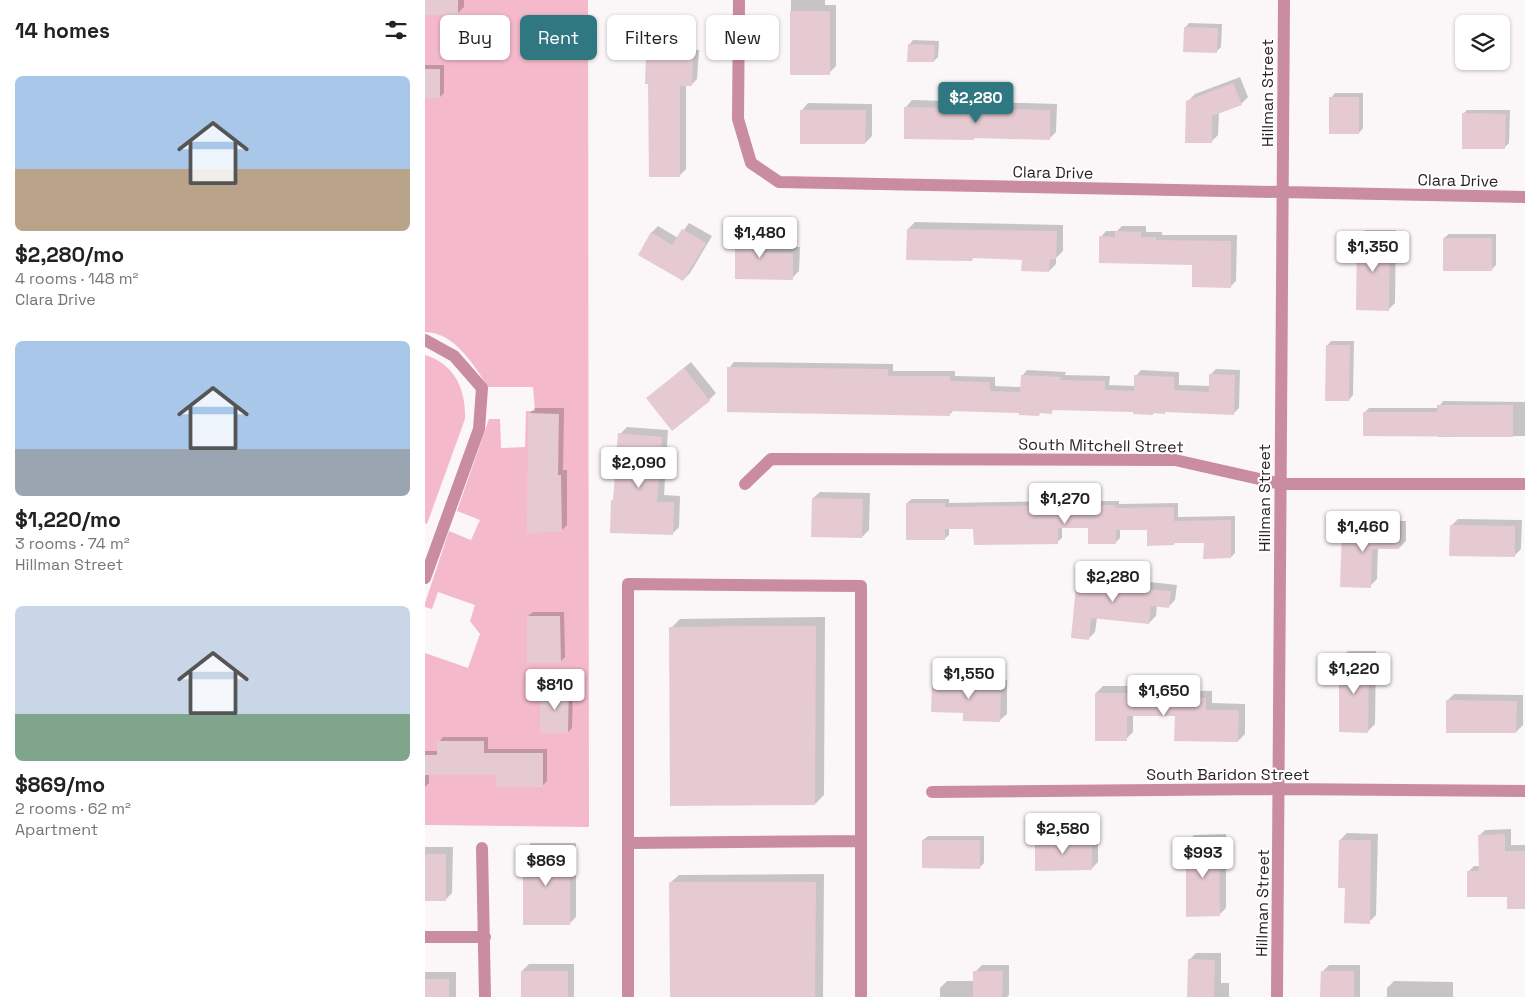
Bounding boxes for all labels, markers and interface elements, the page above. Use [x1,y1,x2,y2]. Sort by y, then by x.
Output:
chip: Buy [440,15,510,60]
chip: Rent [520,15,597,60]
chip: Filters [607,15,696,60]
chip: New [706,15,779,60]
map controls [1455,15,1510,70]
button: layers [1455,15,1510,70]
icon: filters [382,16,410,44]
text: 14 homes [15,17,110,44]
street label: Hillman Street [1257,39,1278,147]
pin: $2,280 [935,82,1017,124]
text: $2,280 [949,87,1003,108]
icon: home [168,108,258,198]
street label: Clara Drive [1012,161,1094,184]
street label: Clara Drive [1417,169,1499,192]
pin: $1,480 [719,216,801,259]
text: $1,480 [734,222,786,243]
pin: $1,350 [1332,230,1414,273]
text: $1,350 [1347,236,1399,257]
text: $2,280/mo [15,241,124,268]
text: 4 rooms · 148 m² [15,268,138,289]
text: Clara Drive [15,289,96,310]
icon: home [168,373,258,463]
street label: South Mitchell Street [1018,434,1184,457]
street label: Hillman Street [1254,444,1275,552]
pin: $2,090 [598,446,680,489]
text: $2,090 [612,452,666,473]
pin: $1,270 [1024,482,1106,525]
text: $1,270 [1040,488,1090,509]
text: $1,220/mo [15,506,121,533]
pin: $1,460 [1322,510,1404,553]
text: $1,460 [1337,516,1389,537]
text: 3 rooms · 74 m² [15,533,130,554]
text: Hillman Street [15,554,123,575]
pin: $2,280 [1072,560,1154,603]
text: $2,280 [1086,566,1140,587]
icon: home [168,638,258,728]
pin: $1,220 [1313,652,1395,695]
pin: $1,550 [928,658,1010,700]
text: $1,220 [1328,658,1380,679]
text: $1,550 [943,663,995,684]
pin: $810 [525,668,585,711]
text: $810 [537,674,573,695]
pin: $1,650 [1123,674,1205,717]
text: $1,650 [1138,680,1190,701]
street label: South Baridon Street [1146,764,1310,785]
text: $869/mo [15,771,105,798]
text: 2 rooms · 62 m² [15,798,131,819]
pin: $2,580 [1022,812,1104,855]
text: $2,580 [1036,818,1090,839]
text: Apartment [15,819,98,840]
pin: $993 [1173,836,1233,879]
text: $993 [1183,842,1223,863]
pin: $869 [516,844,576,887]
street label: Hillman Street [1251,849,1274,957]
text: $869 [526,850,566,871]

